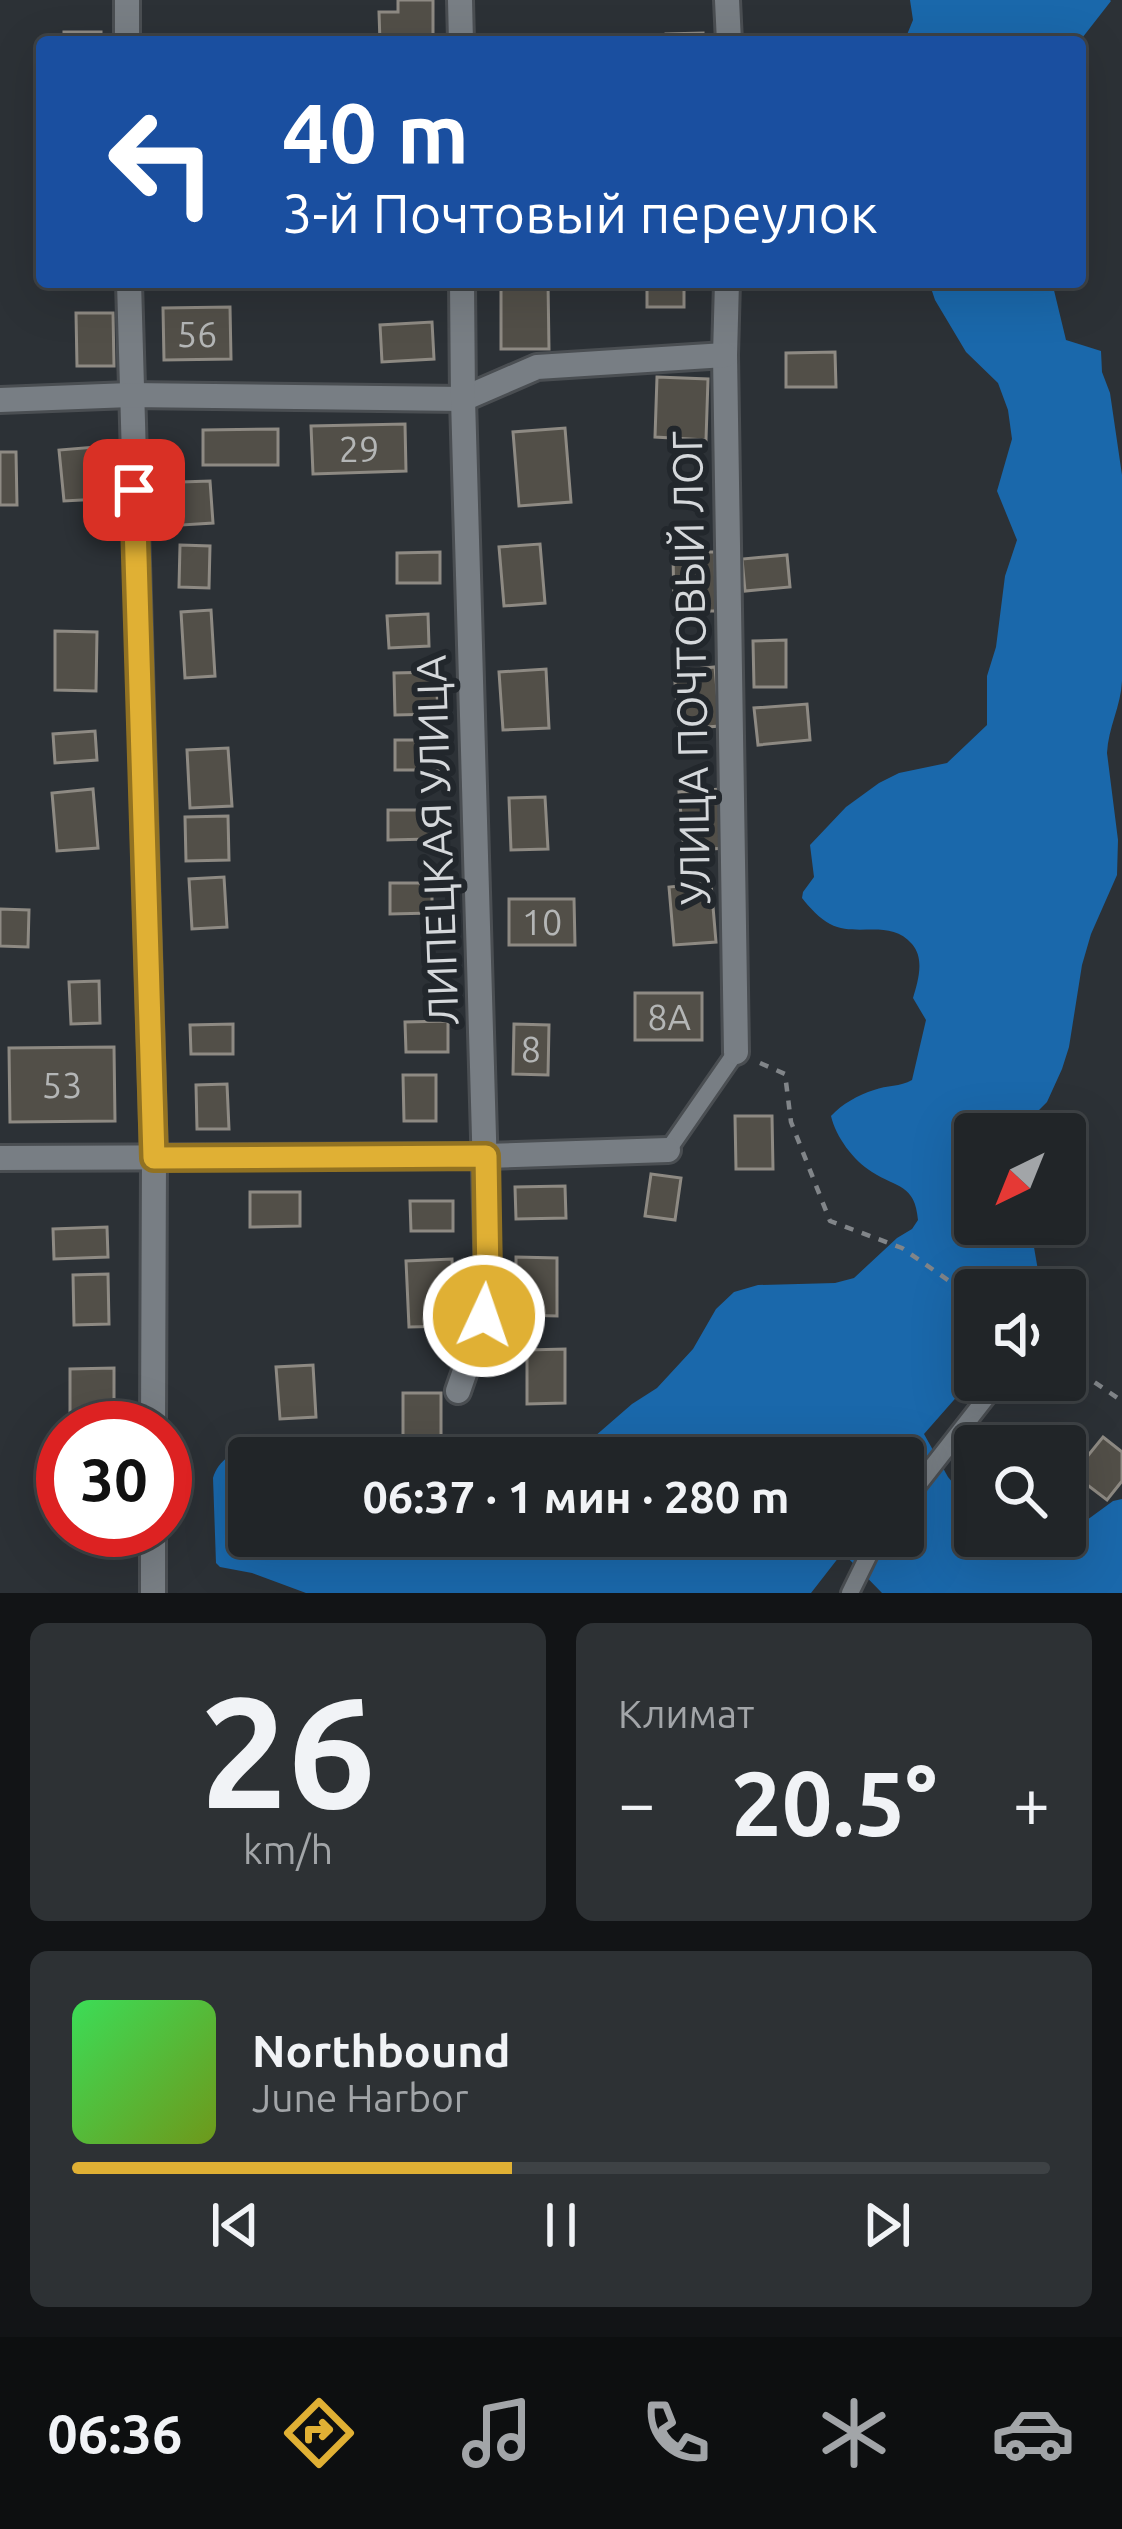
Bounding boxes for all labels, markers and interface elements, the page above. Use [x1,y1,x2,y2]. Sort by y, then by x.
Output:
icon: left [84,84,240,240]
text: 40 m [282,85,469,179]
text: 3-й Почтовый переулок [282,183,878,243]
house number: 56 [177,313,217,354]
house number: 29 [339,428,379,469]
street label: УЛИЦА ПОЧТОВЫЙ ЛОГ [663,430,718,906]
pin [83,439,185,541]
icon: arrive [101,457,167,523]
street label: ЛИПЕЦКАЯ УЛИЦА [407,654,466,1026]
house number: 10 [522,901,562,942]
house number: 8А [647,996,691,1037]
house number: 8 [521,1028,541,1069]
house number: 53 [42,1064,82,1105]
north arrow [954,1113,1086,1245]
map controls [954,1113,1086,1557]
position arrow [421,1253,547,1379]
button: sound [954,1269,1086,1401]
speed limit sign: 30 [36,1401,192,1557]
button: search [954,1425,1086,1557]
text: 06:37 · 1 мин · 280 m [362,1471,790,1522]
text: 26 [200,1663,376,1837]
text: Климат [618,1692,754,1735]
text: 20.5° [731,1752,937,1853]
text: − [618,1765,655,1839]
text: + [1013,1765,1050,1839]
text: km/h [243,1828,333,1871]
text: Northbound [252,2025,511,2076]
text: June Harbor [252,2076,469,2119]
icon: previous [202,2192,268,2258]
icon: pause [528,2192,594,2258]
icon: next [854,2192,920,2258]
icon: directions [277,2391,361,2475]
icon: music [455,2391,539,2475]
icon: phone [634,2391,718,2475]
icon: climate [812,2391,896,2475]
icon: car [991,2391,1075,2475]
text: 06:36 [47,2403,182,2463]

